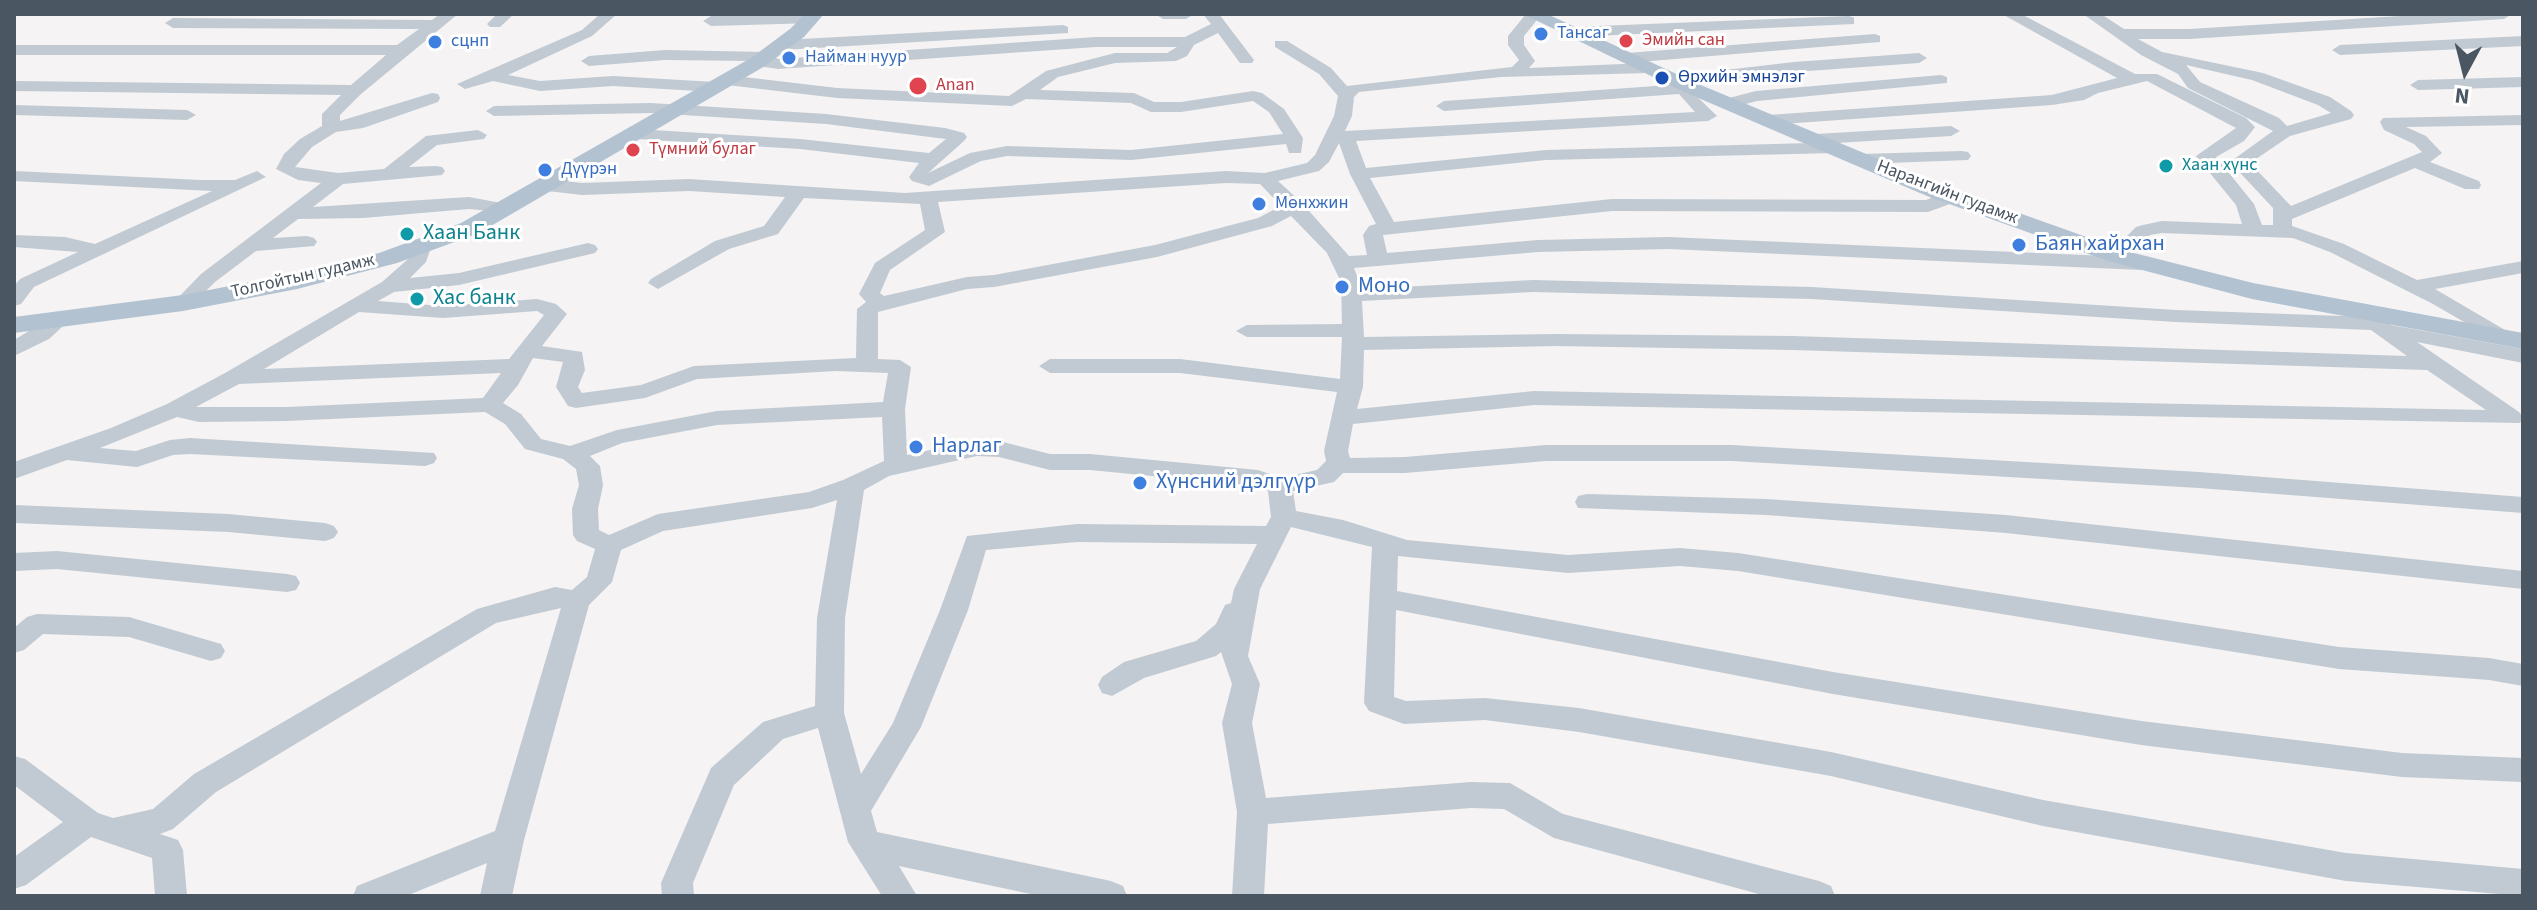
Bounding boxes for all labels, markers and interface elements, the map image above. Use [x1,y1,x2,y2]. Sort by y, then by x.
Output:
place label: Тансаг [1557,23,1609,45]
marker: Тансаг [1532,25,1550,43]
place label: Эмийн сан [1642,30,1725,52]
place label: сцнп [451,31,489,53]
marker: Эмийн сан [1617,32,1635,50]
north arrow [2425,32,2505,112]
marker: сцнп [426,33,444,51]
place label: Найман нуур [805,47,907,69]
marker: Найман нуур [780,49,798,67]
place label: Өрхийн эмнэлэг [1678,67,1805,89]
marker: Өрхийн эмнэлэг [1653,69,1671,87]
marker: Anan [907,75,929,97]
place label: Anan [936,75,975,97]
text: N [2453,79,2471,113]
place label: Түмний булаг [649,139,756,161]
marker: Түмний булаг [624,141,642,159]
place label: Хаан хүнс [2182,155,2258,177]
street label: Нарангийн гудамж [1873,156,2021,230]
marker: Хаан хүнс [2157,157,2175,175]
place label: Дүүрэн [561,159,617,181]
marker: Дүүрэн [536,161,554,179]
place label: Мөнхжин [1275,193,1349,215]
marker: Мөнхжин [1250,195,1268,213]
place label: Хаан Банк [423,221,520,247]
marker: Хаан Банк [398,225,416,243]
place label: Баян хайрхан [2035,232,2165,258]
marker: Баян хайрхан [2010,236,2028,254]
street label: Толгойтын гудамж [229,250,377,304]
place label: Моно [1358,274,1410,300]
marker: Моно [1333,278,1351,296]
place label: Хас банк [433,286,516,312]
marker: Хас банк [408,290,426,308]
place label: Нарлаг [932,434,1001,460]
marker: Нарлаг [907,438,925,456]
place label: Хүнсний дэлгүүр [1156,470,1316,496]
marker: Хүнсний дэлгүүр [1131,474,1149,492]

